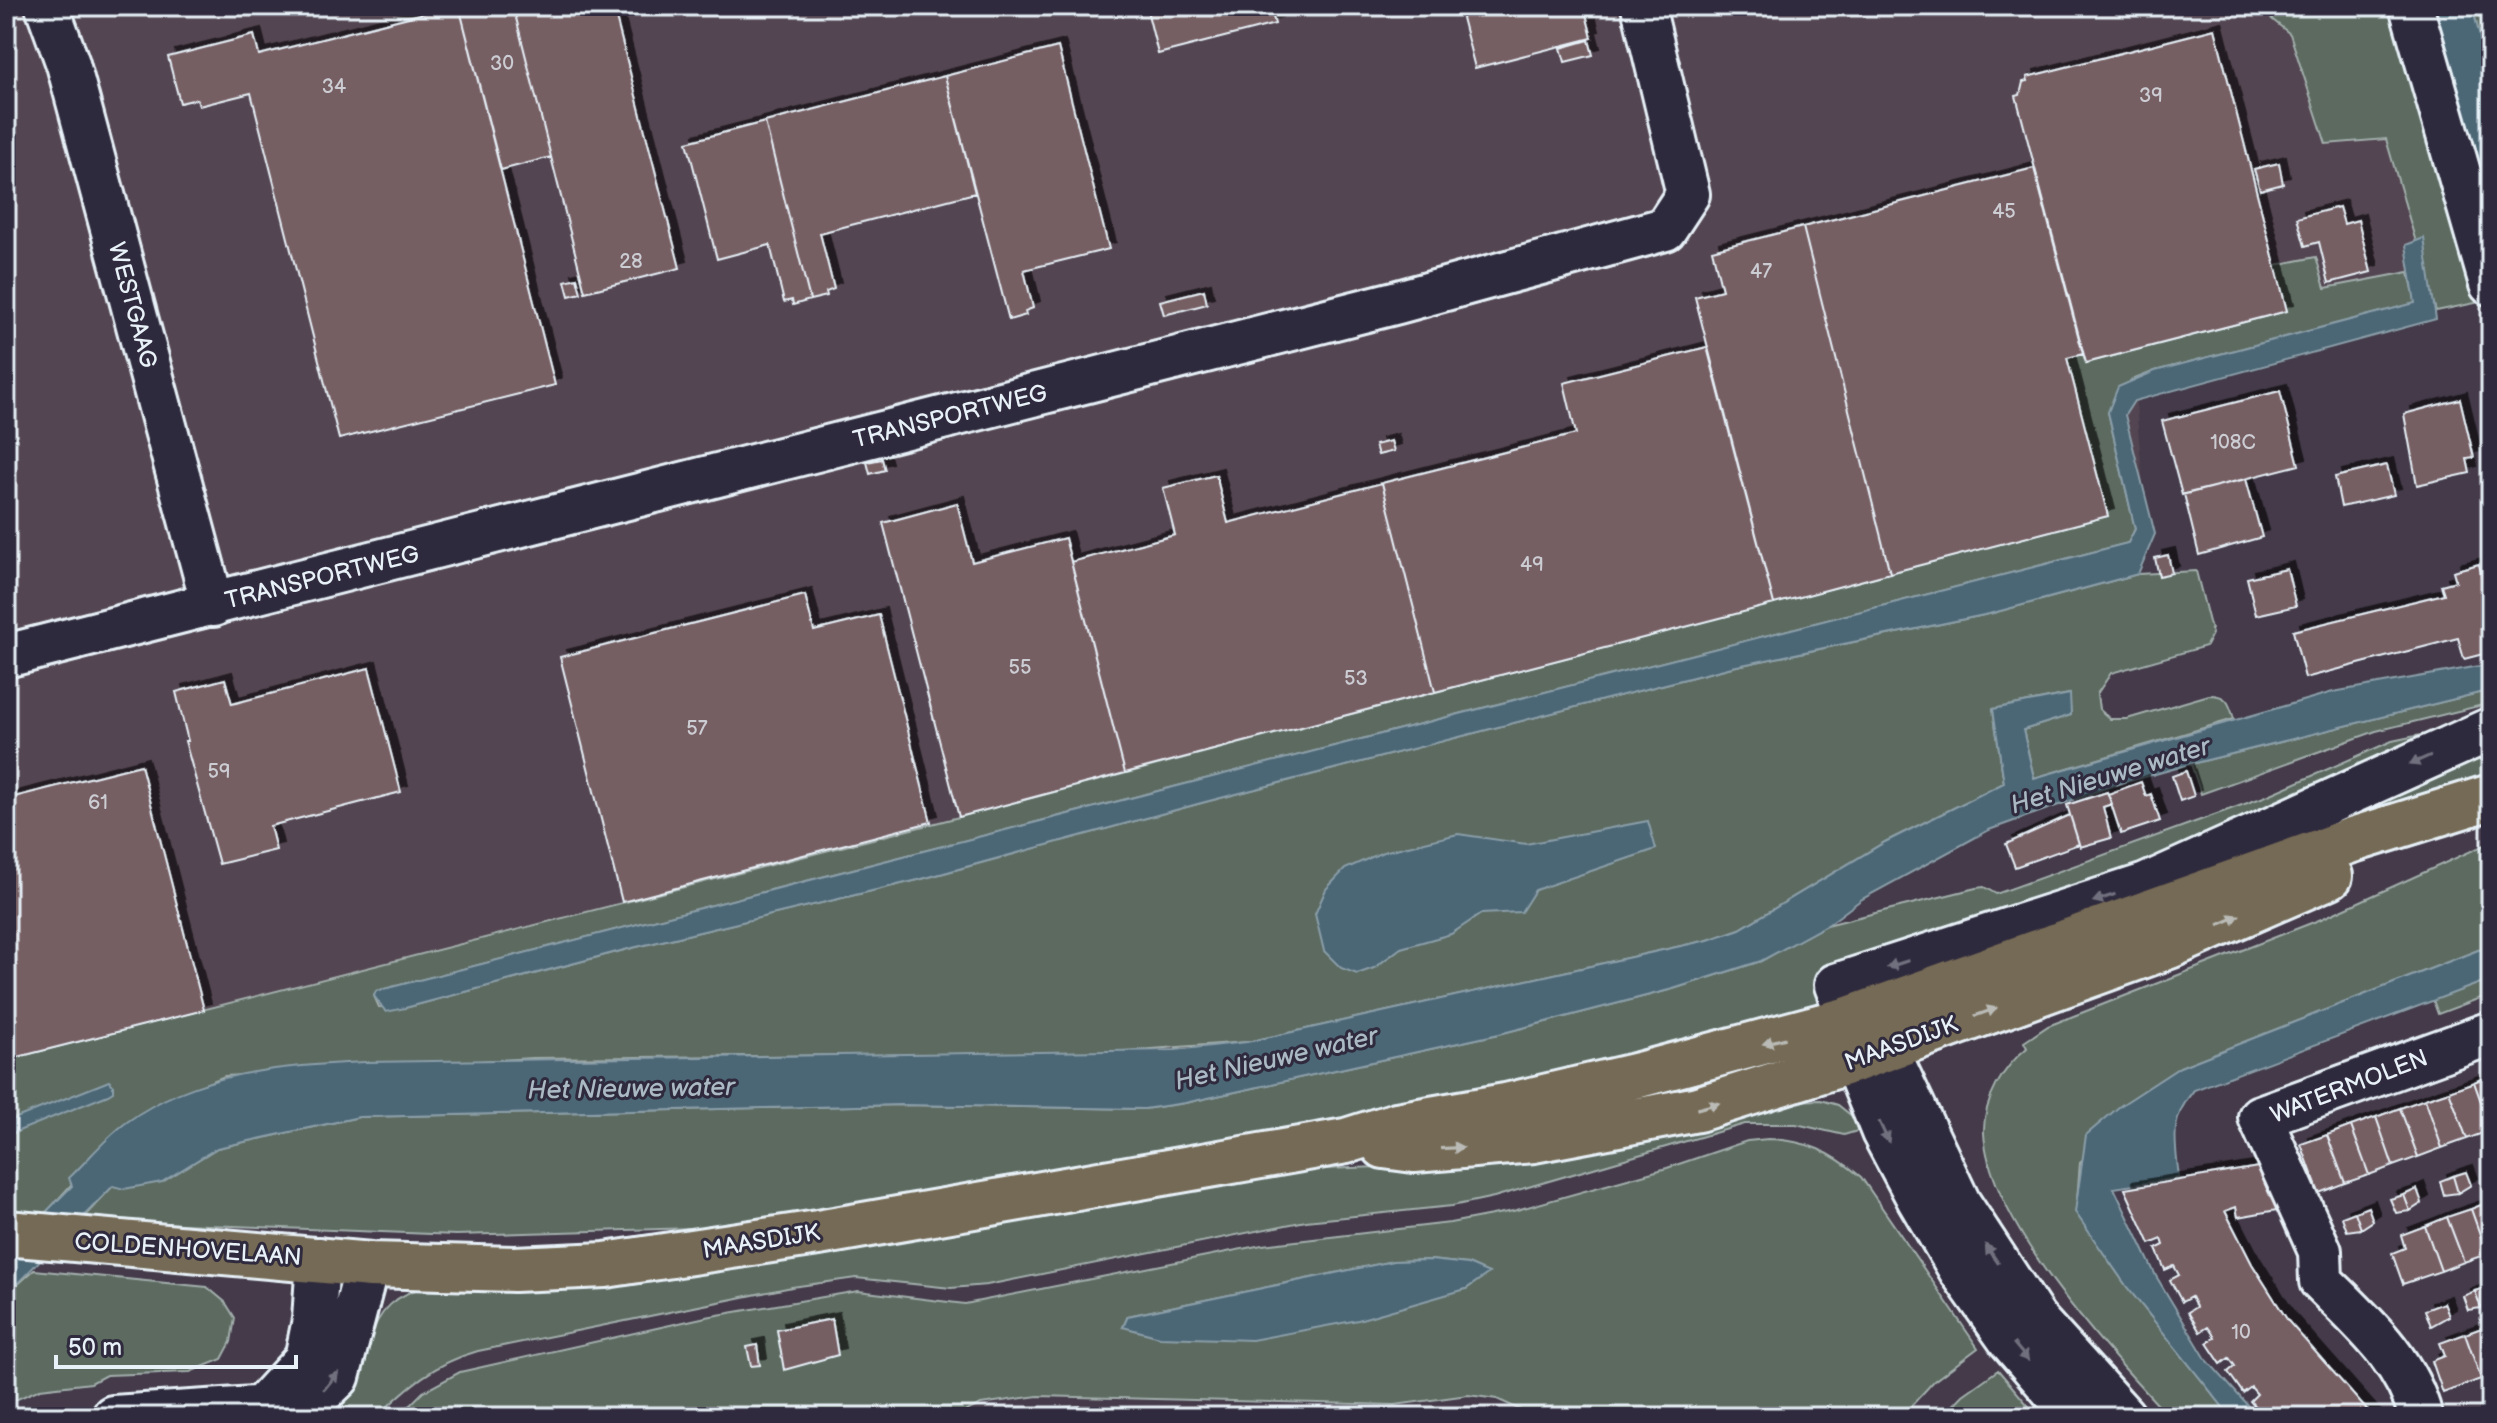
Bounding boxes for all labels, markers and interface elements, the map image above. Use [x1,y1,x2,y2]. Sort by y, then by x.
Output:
house number: 30 [490,52,514,76]
house number: 34 [322,75,346,99]
house number: 39 [2139,84,2163,108]
house number: 45 [1992,200,2016,224]
street label: WESTGAAG [102,239,163,371]
house number: 28 [619,250,643,274]
house number: 47 [1750,260,1772,284]
street label: TRANSPORTWEG [850,378,1050,455]
house number: 108C [2210,431,2256,455]
street label: TRANSPORTWEG [222,539,422,616]
house number: 49 [1520,553,1544,577]
house number: 55 [1009,656,1031,680]
house number: 53 [1344,667,1368,691]
house number: 57 [686,717,708,741]
water label: Het Nieuwe water [2007,731,2216,822]
one-way arrow [2408,754,2431,767]
house number: 59 [207,760,231,784]
house number: 61 [88,791,108,815]
one-way arrow [2092,892,2116,905]
one-way arrow [2217,914,2241,927]
one-way arrow [1886,959,1910,971]
one-way arrow [1974,1006,1998,1018]
street label: MAASDIJK [1841,1009,1962,1077]
water label: Het Nieuwe water [1172,1021,1382,1098]
one-way arrow [1761,1035,1786,1047]
street label: WATERMOLEN [2266,1043,2432,1130]
water label: Het Nieuwe water [527,1072,737,1107]
one-way arrow [1696,1099,1720,1112]
one-way arrow [1877,1120,1891,1144]
one-way arrow [1440,1141,1465,1154]
street label: MAASDIJK [701,1218,822,1265]
street label: COLDENHOVELAAN [73,1227,303,1272]
one-way arrow [1985,1243,2000,1264]
scale bar [56,1319,296,1369]
house number: 10 [2231,1321,2251,1345]
text: 50 m [68,1333,122,1362]
one-way arrow [2012,1342,2029,1362]
one-way arrow [323,1371,340,1392]

